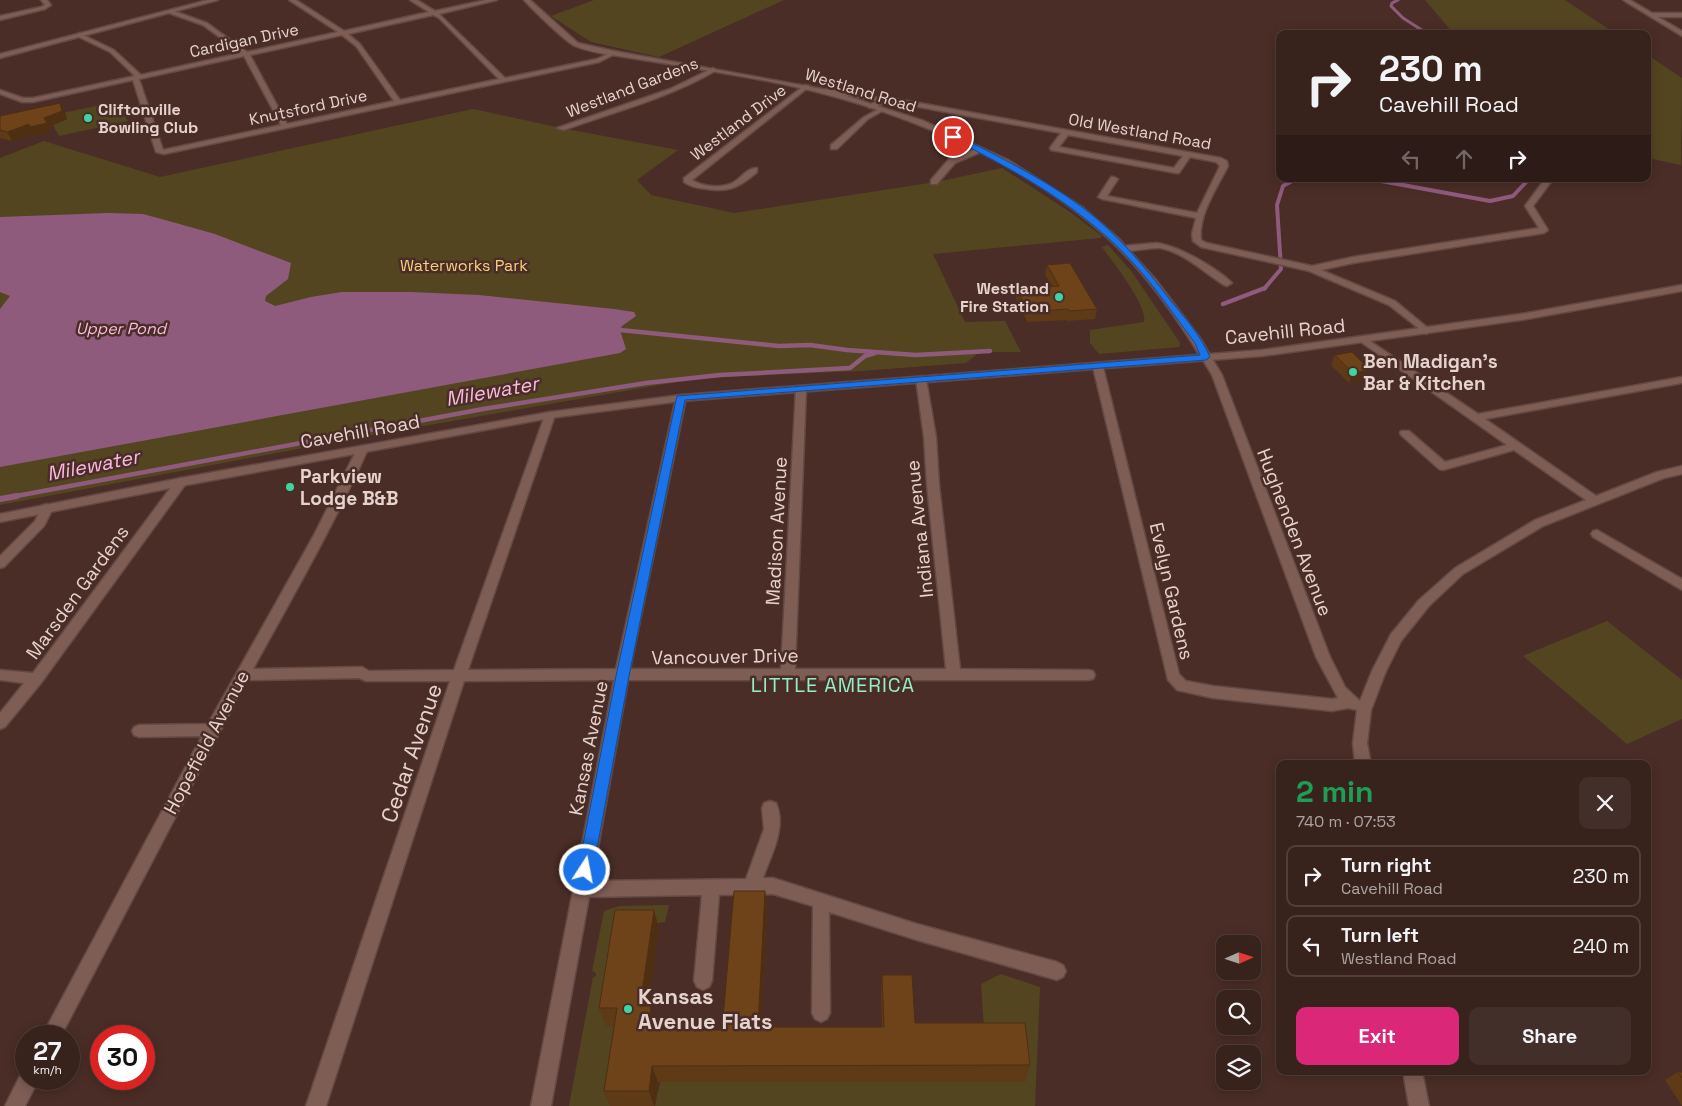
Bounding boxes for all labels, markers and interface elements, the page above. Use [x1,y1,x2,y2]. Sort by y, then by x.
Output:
street label: Cardigan Drive [188,19,301,62]
text: 230 m [1379,47,1483,91]
icon: right [1296,50,1361,115]
street label: Westland Gardens [563,53,701,122]
street label: Westland Road [803,64,919,117]
street label: Westland Drive [686,80,790,165]
street label: Knutsford Drive [247,85,369,130]
text: Cavehill Road [1379,90,1519,118]
place label: Cliftonville Bowling Club [98,99,198,138]
street label: Old Westland Road [1067,109,1213,154]
marker: Cliftonville Bowling Club [82,112,94,124]
pin [932,116,974,158]
icon: arrive [939,123,967,151]
icon: left [1397,145,1425,173]
icon: ahead [1450,145,1478,173]
icon: right [1503,145,1531,173]
park label: Waterworks Park [400,255,528,276]
place label: Westland Fire Station [960,278,1049,317]
marker: Westland Fire Station [1053,291,1065,303]
street label: Cavehill Road [1224,313,1346,350]
water label: Upper Pond [76,318,168,339]
place label: Ben Madigan’s Bar & Kitchen [1363,349,1498,396]
marker: Ben Madigan’s Bar & Kitchen [1347,366,1359,378]
water label: Milewater [444,370,543,412]
street label: Cavehill Road [298,409,422,454]
water label: Milewater [45,443,144,487]
street label: Hughenden Avenue [1251,445,1338,620]
street label: Madison Avenue [760,456,793,606]
street label: Indiana Avenue [900,459,939,599]
place label: Parkview Lodge B&B [300,464,398,511]
marker: Parkview Lodge B&B [284,481,296,493]
street label: Marsden Gardens [20,520,134,664]
street label: Evelyn Gardens [1144,520,1199,662]
street label: Vancouver Drive [651,643,799,670]
street label: Hopefield Avenue [158,666,255,819]
district label: LITTLE AMERICA [751,672,915,698]
street label: Kansas Avenue [563,679,614,818]
street label: Cedar Avenue [374,680,448,826]
text: 2 min [1296,772,1374,811]
button: close [1579,777,1631,829]
text: 740 m · 07:53 [1296,811,1396,832]
position arrow [558,843,610,895]
text: Turn right [1341,853,1431,878]
icon: right [1298,862,1326,890]
text: 230 m [1573,864,1629,889]
text: Cavehill Road [1341,878,1443,899]
text: Turn left [1341,923,1419,948]
icon: left [1298,932,1326,960]
text: 240 m [1573,934,1629,959]
north arrow [1216,935,1261,980]
map controls [1216,935,1261,1090]
text: Westland Road [1341,948,1456,969]
place label: Kansas Avenue Flats [638,982,772,1035]
button: search [1216,990,1261,1035]
marker: Kansas Avenue Flats [622,1003,634,1015]
button: Exit [1296,1007,1459,1065]
button: Share [1469,1007,1631,1065]
speed limit sign: 30 [90,1025,155,1090]
text: 27 [33,1035,62,1067]
button: layers [1216,1045,1261,1090]
text: km/h [33,1062,62,1078]

